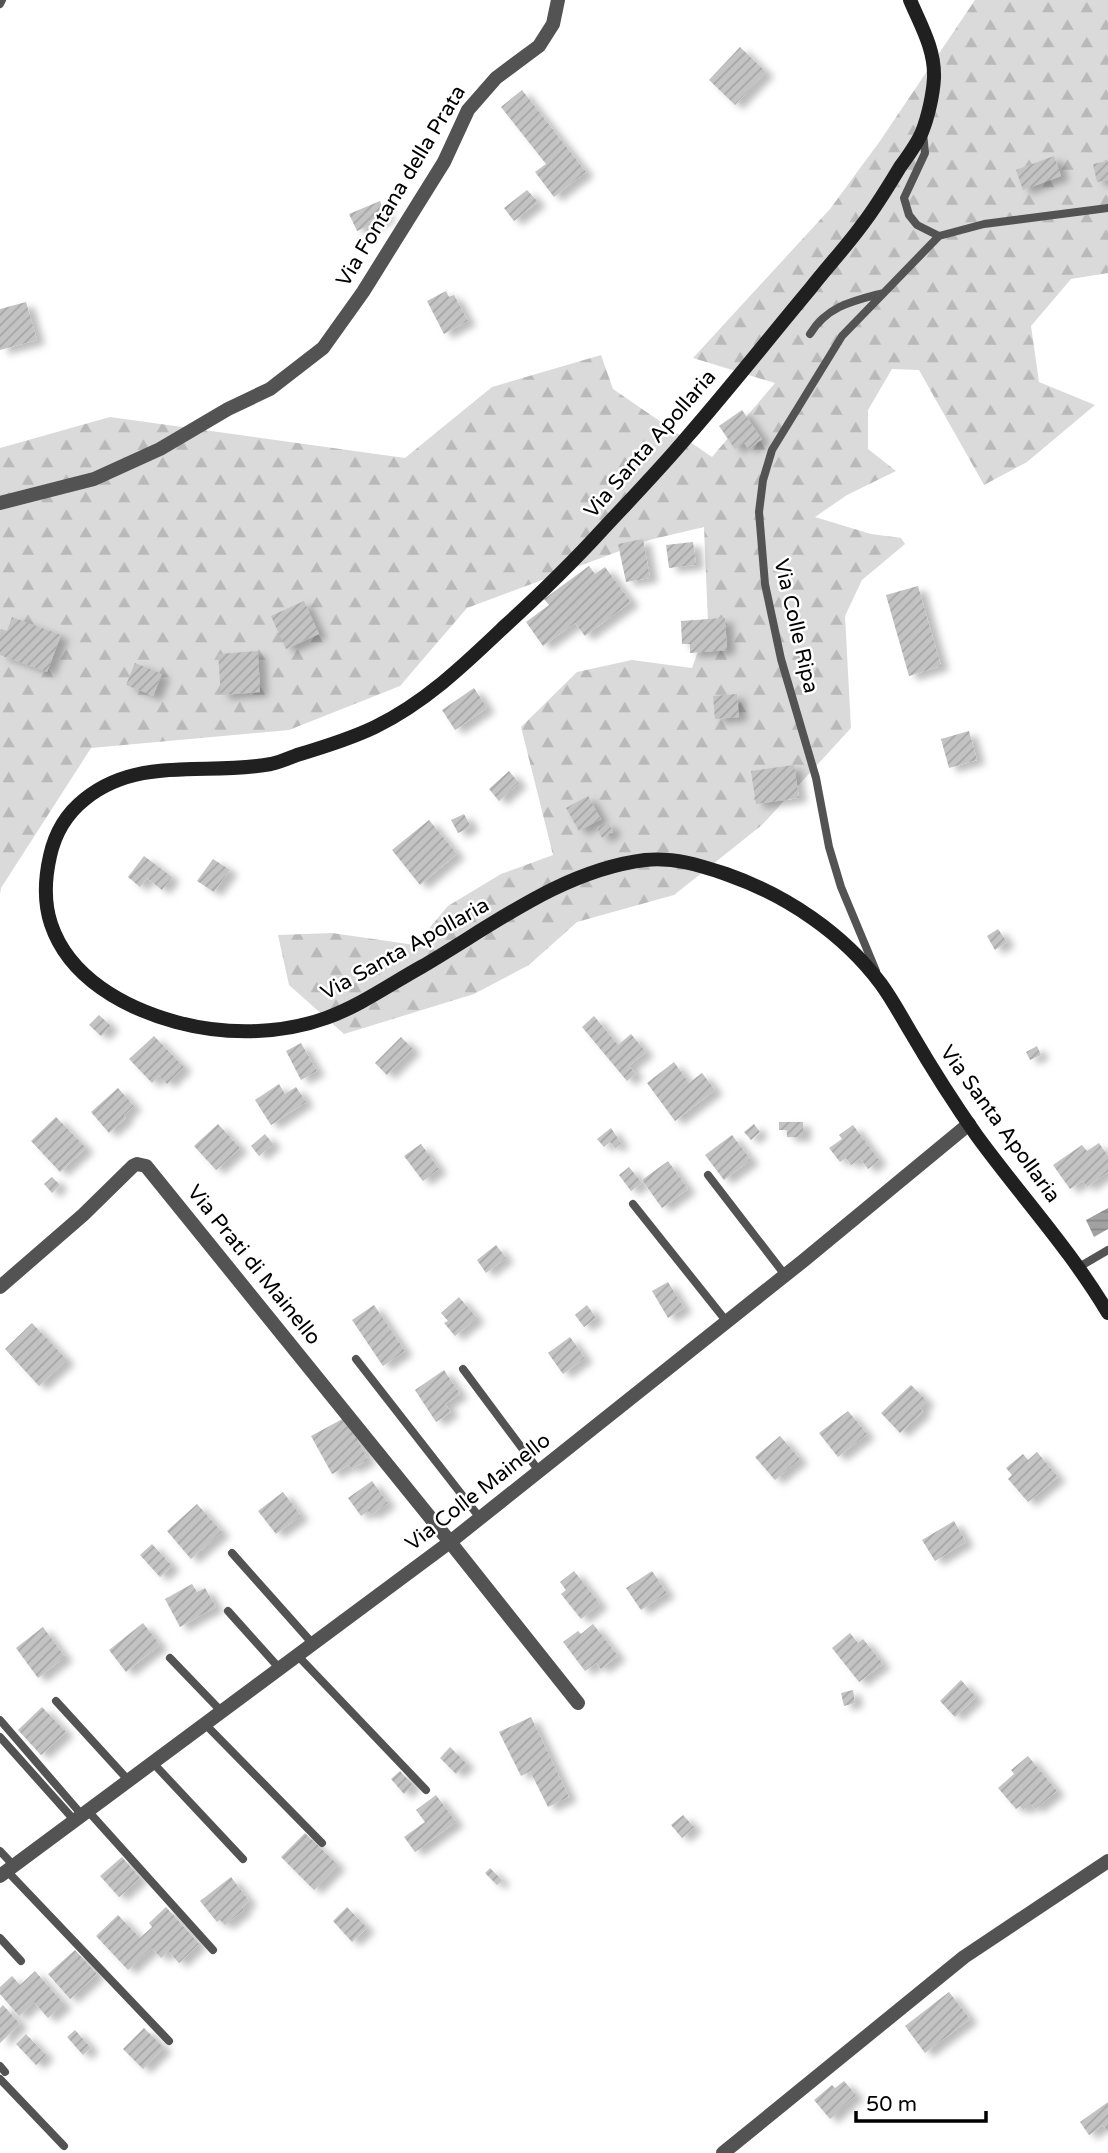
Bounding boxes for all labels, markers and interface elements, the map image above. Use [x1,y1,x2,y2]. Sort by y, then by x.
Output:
street label: Via Fontana della Prata [331,81,471,291]
street label: Via Santa Apollaria [579,365,721,523]
street label: Via Colle Ripa [768,556,824,696]
street label: Via Santa Apollaria [317,892,493,1006]
street label: Via Santa Apollaria [935,1040,1065,1208]
street label: Via Prati di Mainello [182,1180,326,1350]
street label: Via Colle Mainello [401,1428,555,1556]
scale bar [856,2080,986,2124]
text: 50 m [866,2092,917,2117]

